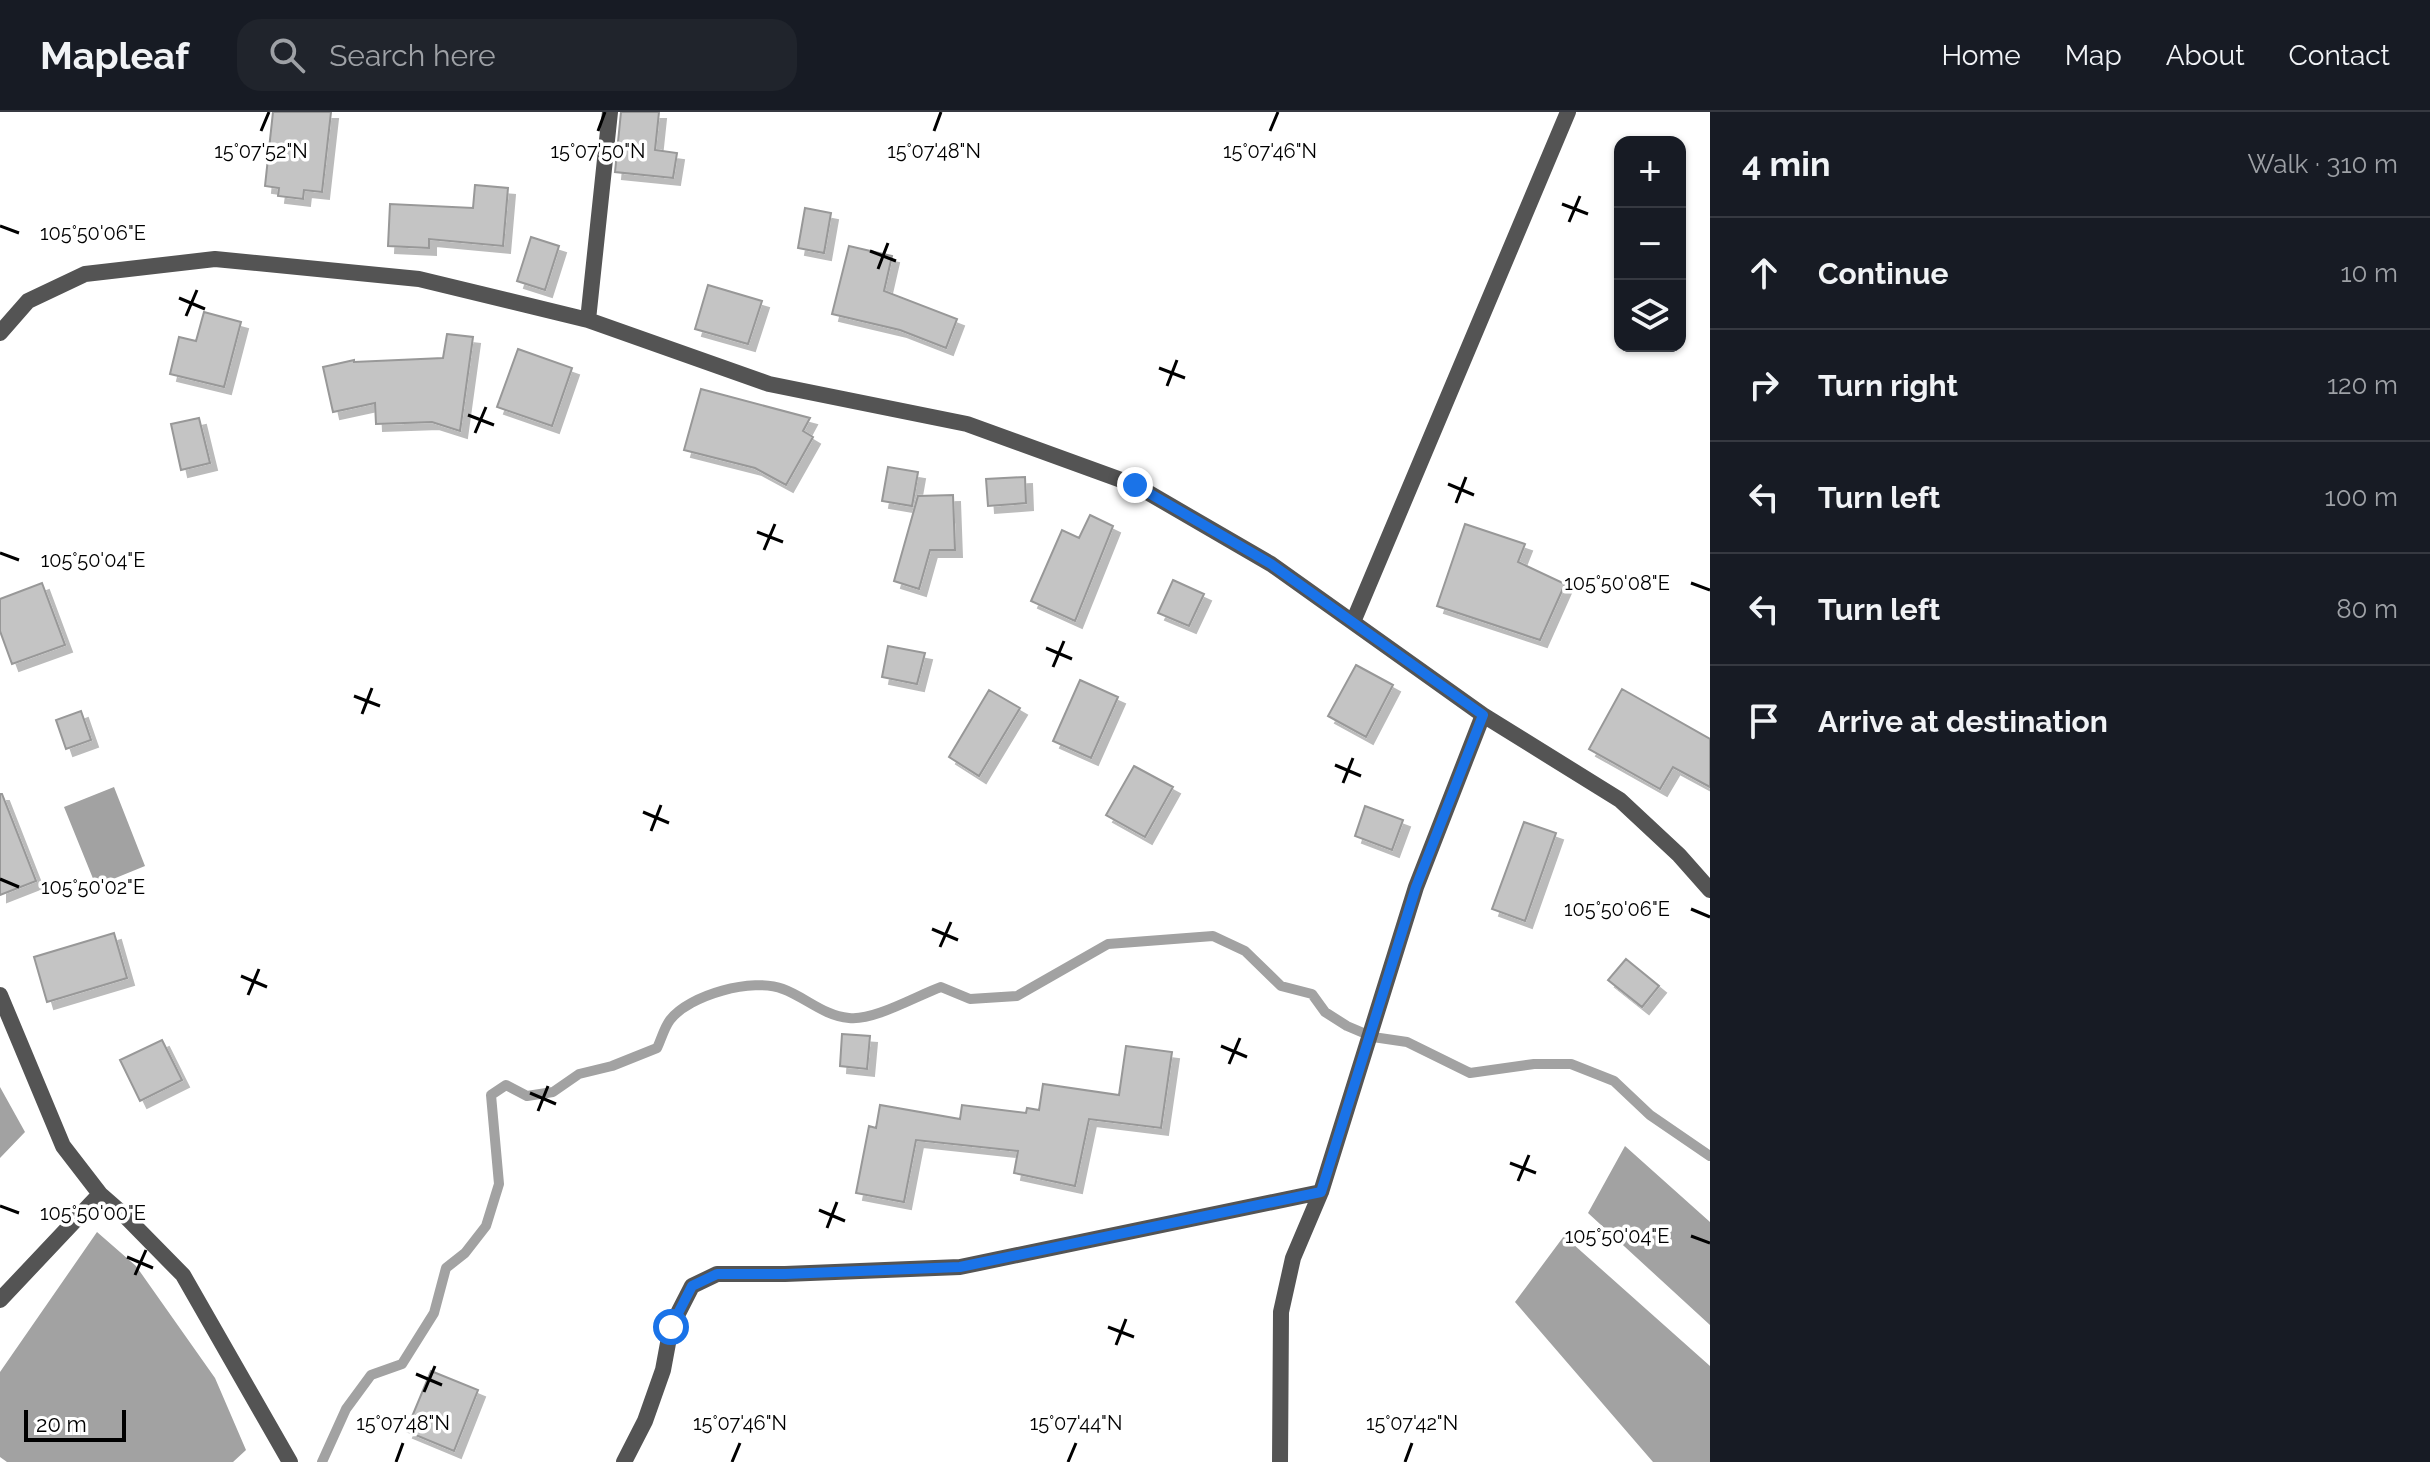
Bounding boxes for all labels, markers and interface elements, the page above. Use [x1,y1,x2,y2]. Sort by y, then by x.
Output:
search box [237,19,797,91]
text: Mapleaf [40,33,189,78]
icon: search [265,33,309,77]
text: Search here [329,38,496,73]
text: Home [1941,39,2021,72]
text: Map [2065,39,2122,72]
text: About [2166,39,2245,72]
text: Contact [2289,39,2390,72]
map controls [1614,136,1686,352]
button: + [1614,136,1686,208]
text: 15°07'52"N [214,139,308,163]
text: 15°07'50"N [550,139,646,163]
text: 15°07'48"N [887,139,981,163]
text: 15°07'46"N [1223,139,1317,163]
text: 4 min [1742,144,1830,184]
text: Walk · 310 m [2248,149,2398,179]
button: − [1614,208,1686,280]
text: 105°50'06"E [40,221,146,245]
icon: ahead [1742,251,1786,295]
text: Continue [1818,256,1949,291]
text: 10 m [2340,258,2398,288]
button: layers [1614,280,1686,352]
icon: right [1742,363,1786,407]
text: Turn right [1818,368,1958,403]
text: 120 m [2327,370,2398,400]
route end [1117,467,1153,503]
icon: left [1742,475,1786,519]
text: Turn left [1818,480,1940,515]
text: 100 m [2325,482,2398,512]
text: 105°50'04"E [41,548,145,572]
text: 105°50'08"E [1564,571,1670,595]
icon: left [1742,587,1786,631]
text: Turn left [1818,592,1940,627]
text: 80 m [2336,594,2398,624]
icon: arrive [1742,699,1786,743]
text: Arrive at destination [1818,704,2108,739]
text: 105°50'02"E [41,875,145,899]
text: 105°50'06"E [1564,897,1670,921]
text: 105°50'00"E [40,1201,146,1225]
text: 105°50'04"E [1565,1224,1669,1248]
route start [653,1309,689,1345]
scale bar [24,1406,126,1442]
text: 20 m [36,1411,87,1437]
text: 15°07'48"N [356,1411,450,1435]
text: 15°07'46"N [693,1411,787,1435]
text: 15°07'44"N [1030,1411,1122,1435]
text: 15°07'42"N [1366,1411,1458,1435]

